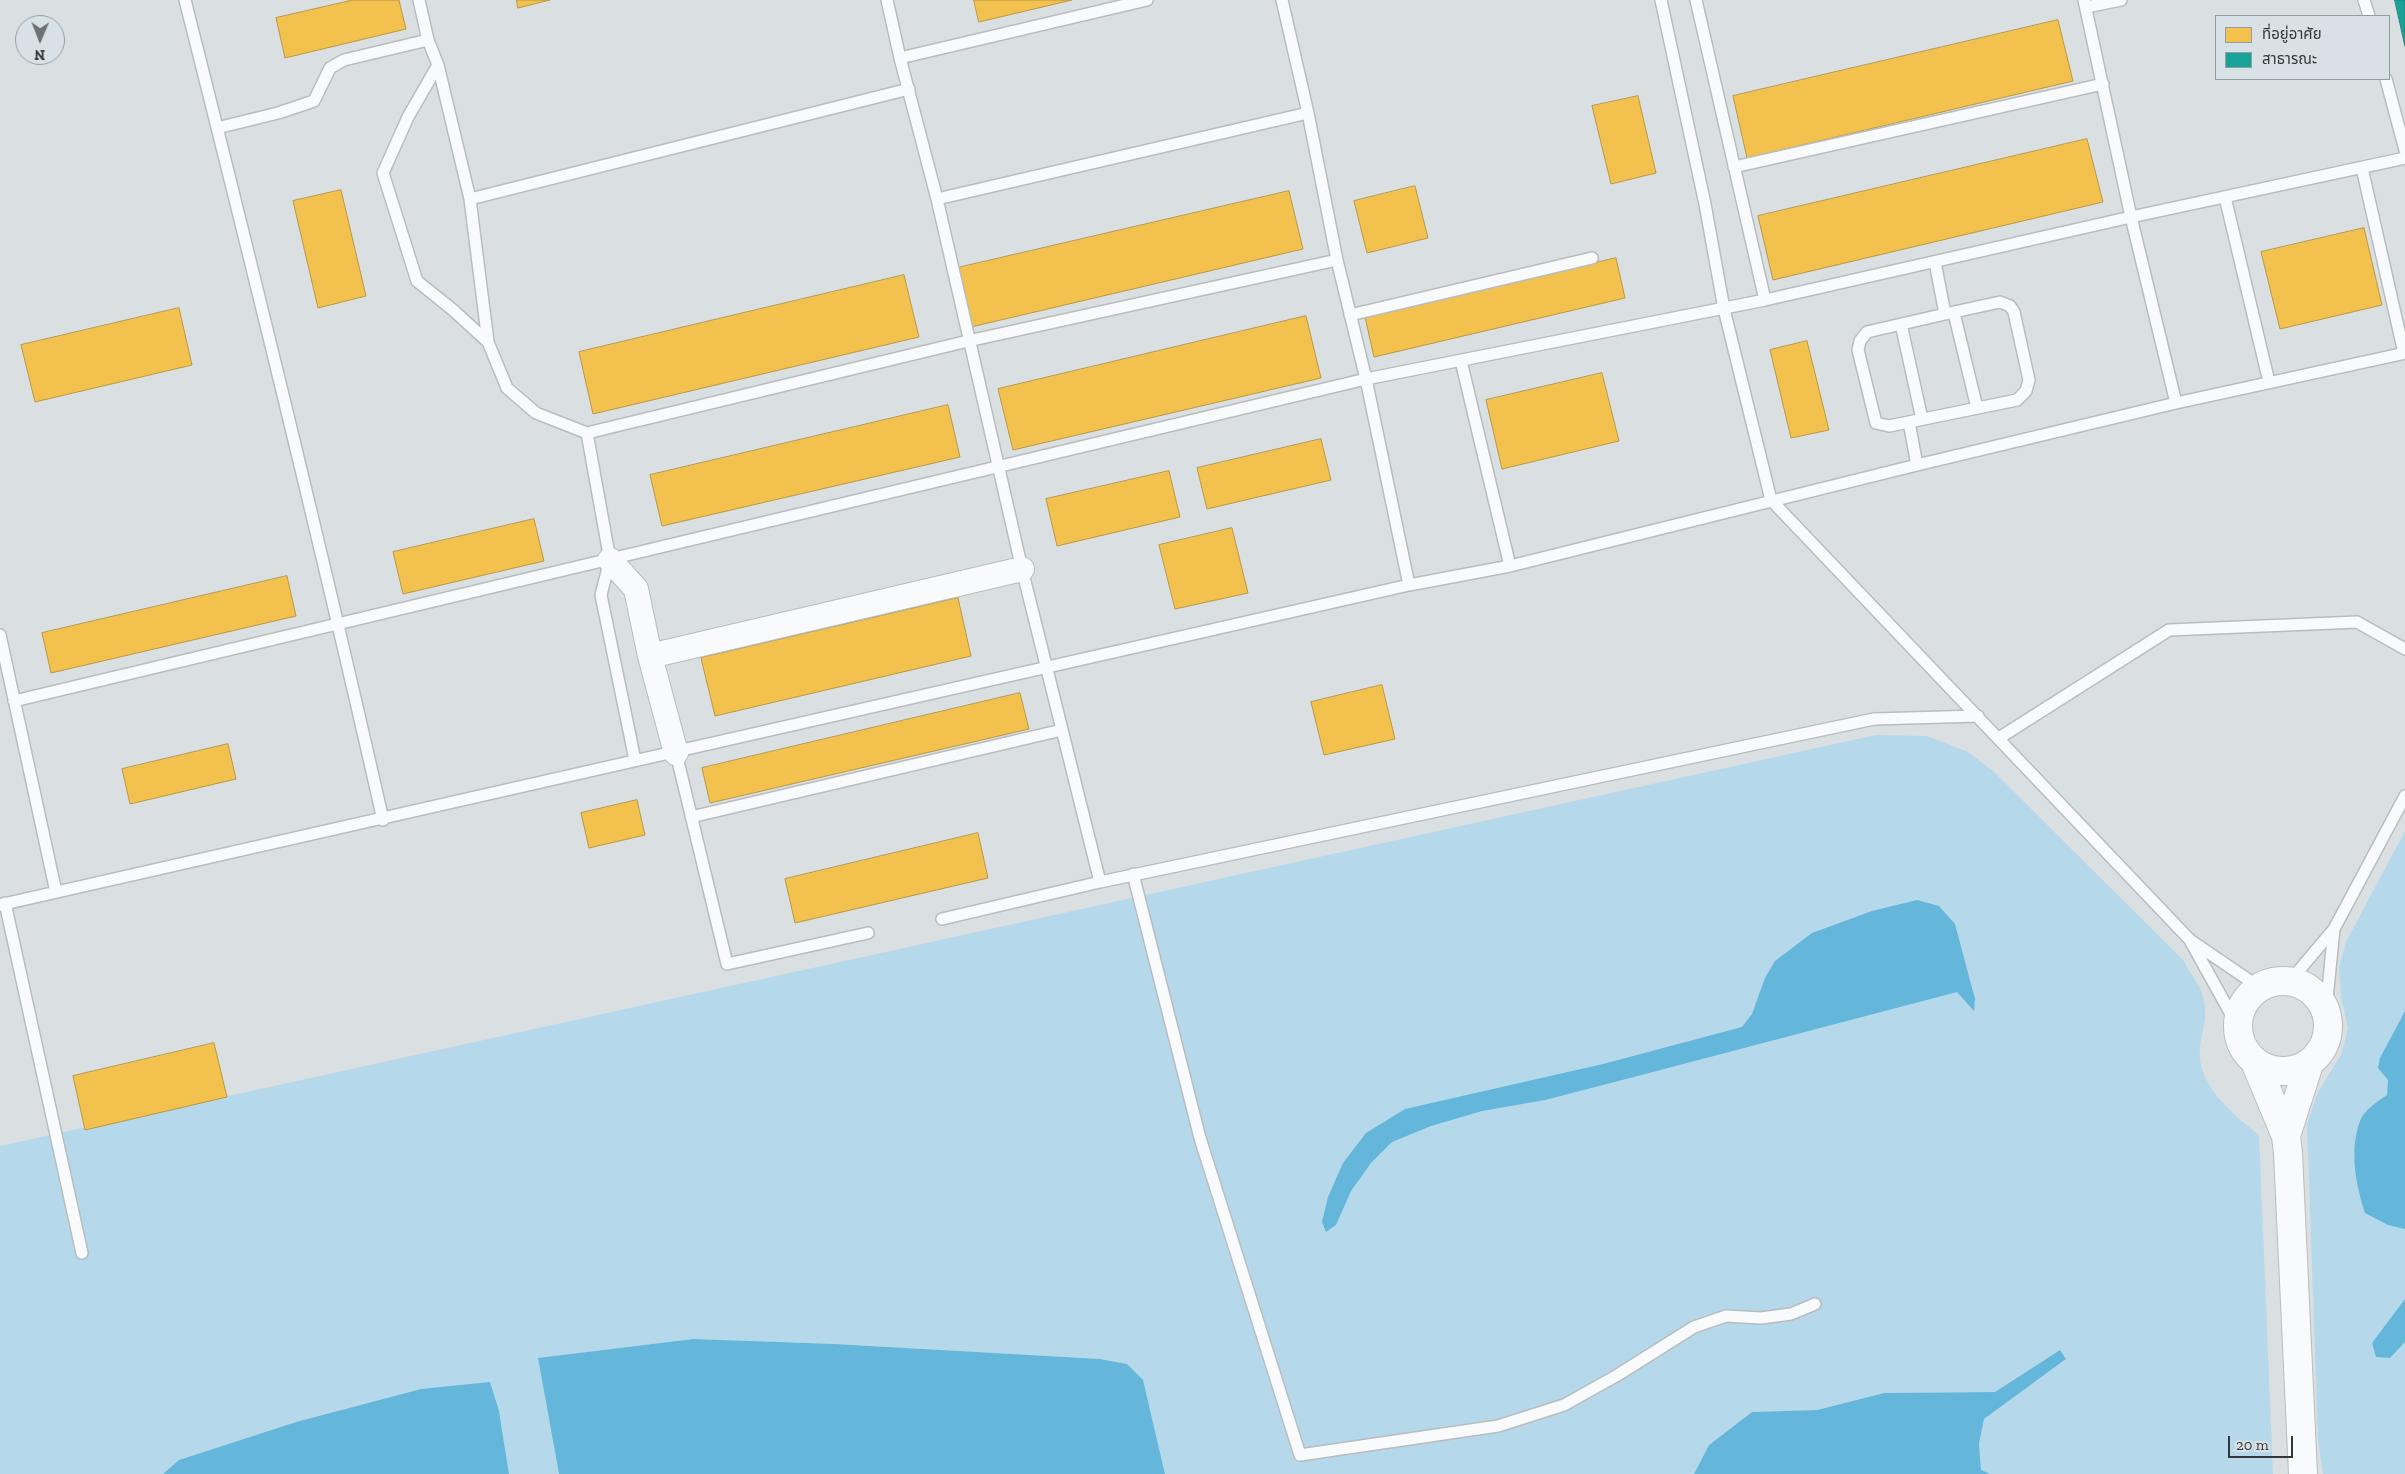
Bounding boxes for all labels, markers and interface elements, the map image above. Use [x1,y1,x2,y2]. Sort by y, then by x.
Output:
north arrow [15,15,65,65]
legend [2215,15,2390,80]
text: ที่อยู่อาศัย [2262,25,2322,43]
text: N [34,46,45,63]
text: สาธารณะ [2262,50,2317,68]
scale bar [2230,1426,2295,1458]
text: 20 m [2236,1436,2269,1454]

